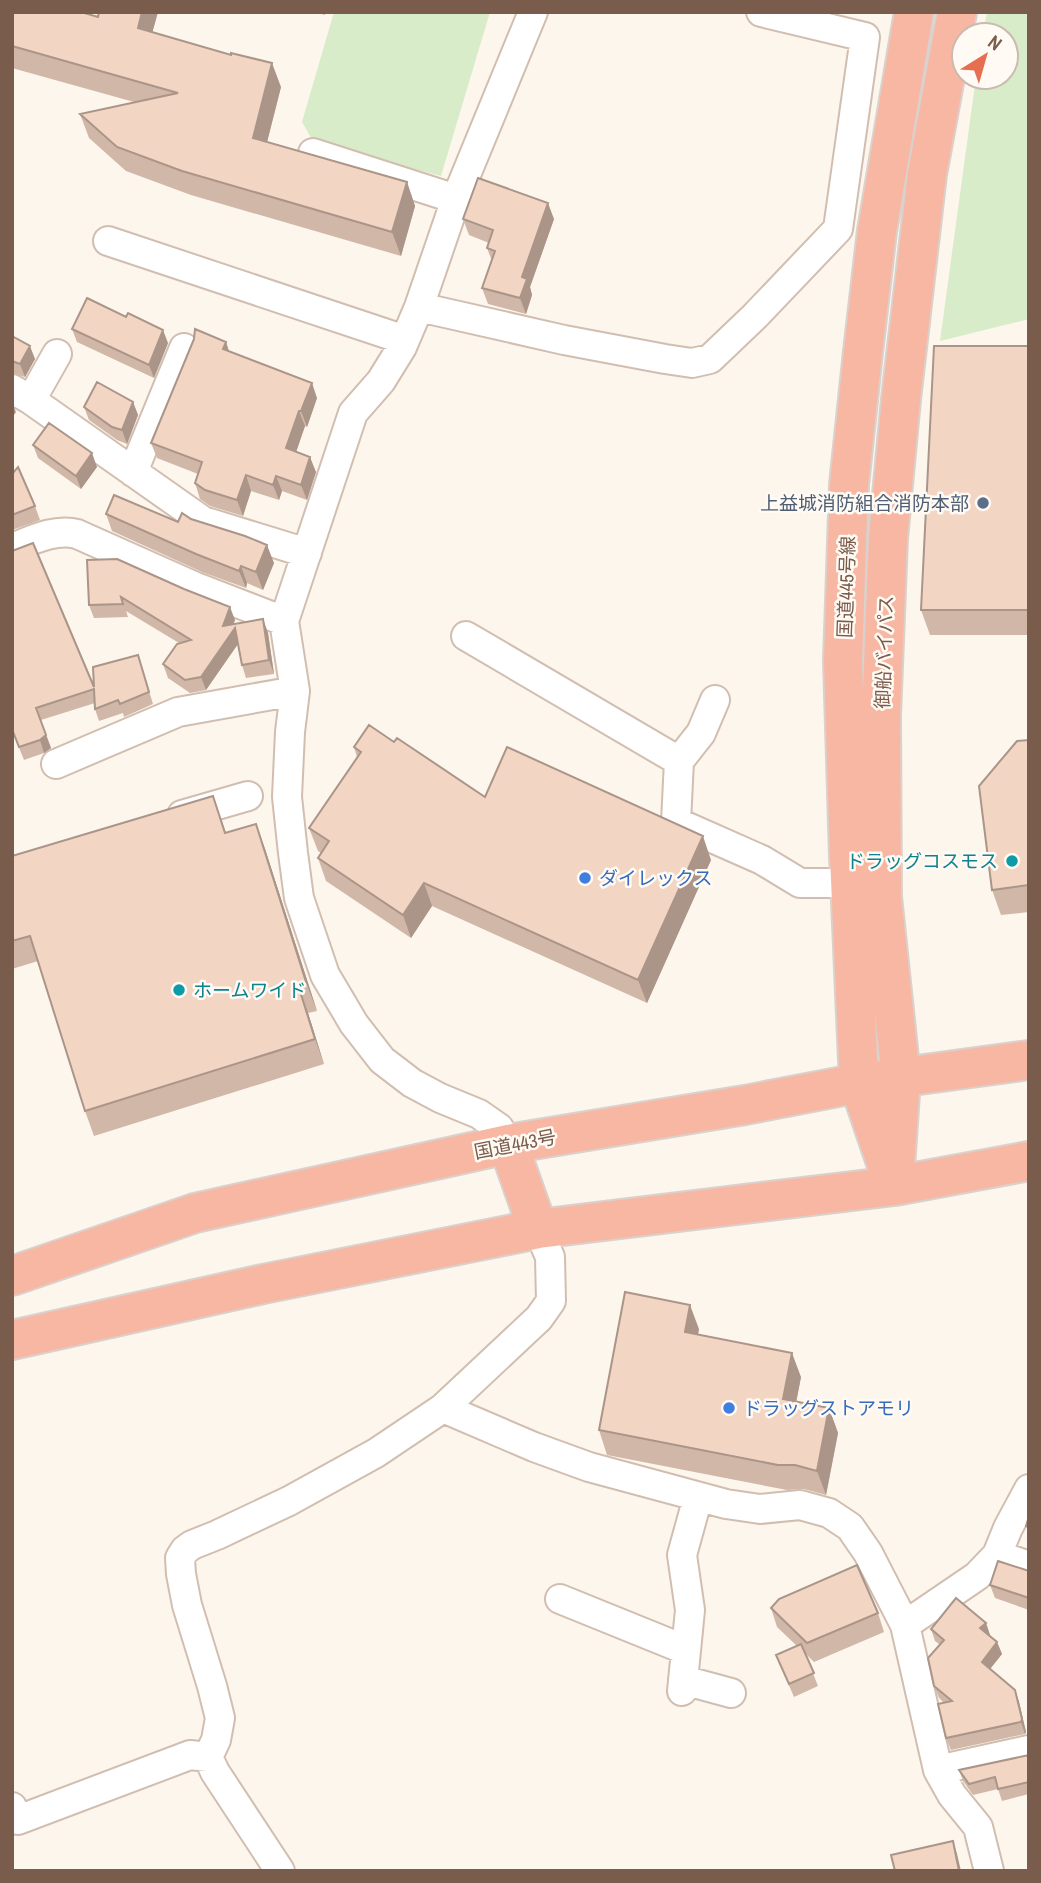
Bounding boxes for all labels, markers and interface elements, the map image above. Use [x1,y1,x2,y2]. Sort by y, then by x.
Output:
north arrow [950,21,1020,91]
text: N [983,29,1008,56]
place label: 上益城消防組合消防本部 [760,490,969,516]
marker: 上益城消防組合消防本部 [975,495,991,511]
street label: 国道445号線 [831,536,861,638]
street label: 御船バイパス [869,595,899,709]
place label: ドラッグコスモス [846,848,998,874]
marker: ドラッグコスモス [1004,853,1020,869]
place label: ダイレックス [599,865,712,891]
marker: ダイレックス [577,870,593,886]
place label: ホームワイド [193,977,306,1003]
marker: ホームワイド [171,982,187,998]
street label: 国道443号 [472,1123,558,1165]
place label: ドラッグストアモリ [743,1395,914,1421]
marker: ドラッグストアモリ [721,1400,737,1416]

